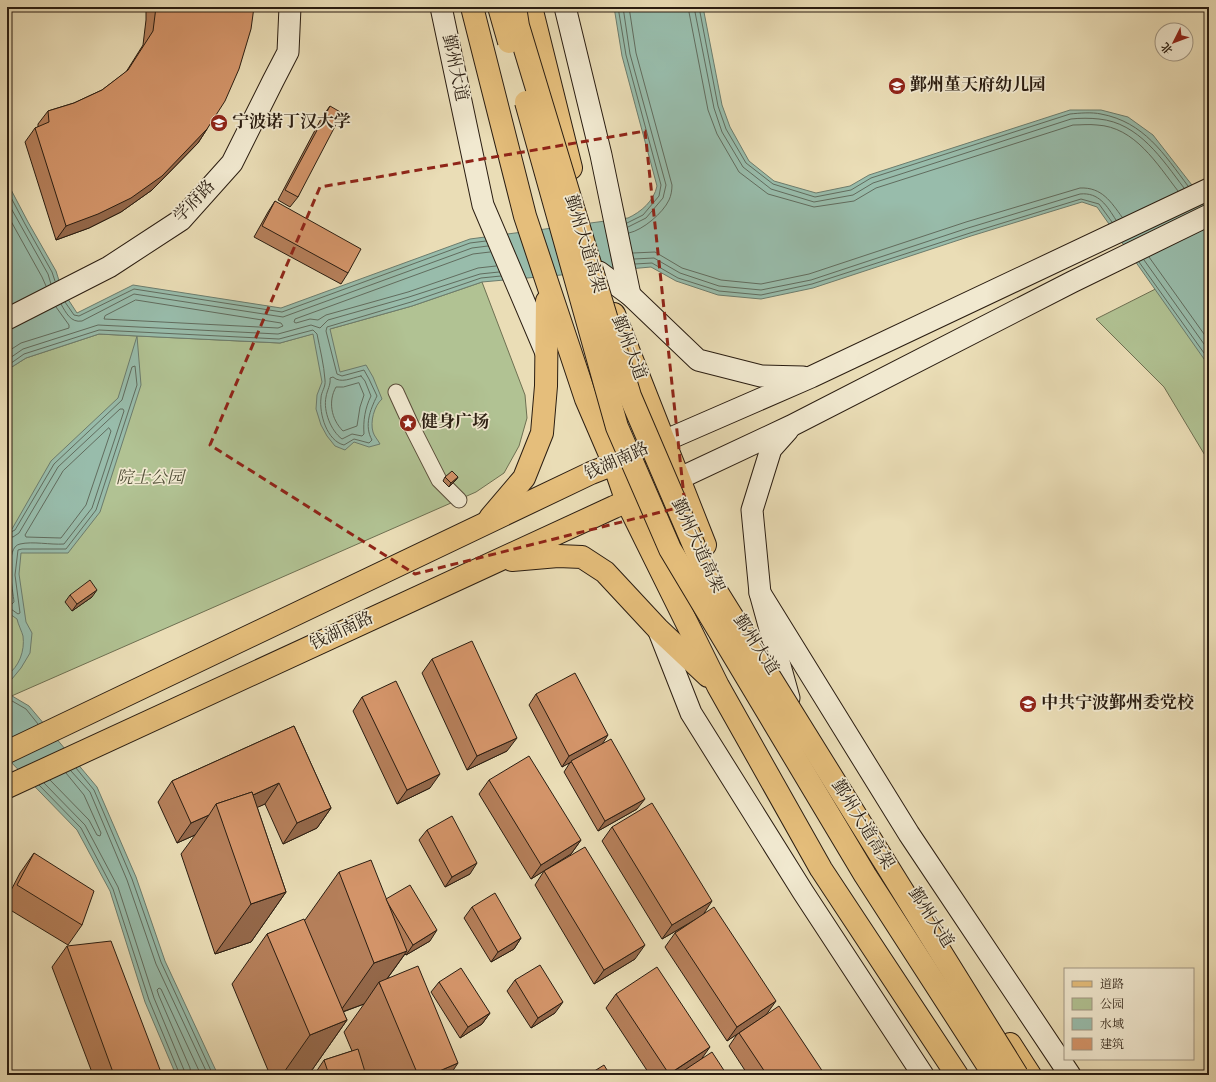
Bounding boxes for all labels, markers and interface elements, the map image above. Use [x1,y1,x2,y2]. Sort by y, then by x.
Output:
north arrow [1154,22,1194,62]
street label: 鄞州大道 [435,32,473,104]
text: 北 [1158,39,1177,57]
place label: 鄞州堇天府幼儿园 [910,74,1046,98]
school or university icon: 鄞州堇天府幼儿园 [887,76,907,96]
place label: 宁波诺丁汉大学 [232,111,351,135]
school or university icon: 宁波诺丁汉大学 [209,113,229,133]
street label: 学府路 [169,175,221,229]
street label: 鄞州大道高架 [558,192,610,296]
street label: 鄞州大道 [605,312,651,384]
place label: 健身广场 [421,411,489,435]
place icon: 健身广场 [398,413,418,433]
street label: 钱湖南路 [581,437,653,487]
park label: 院士公园 [116,467,187,491]
street label: 鄞州大道高架 [665,495,729,597]
street label: 钱湖南路 [306,607,378,657]
street label: 鄞州大道 [726,610,784,680]
place label: 中共宁波鄞州委党校 [1041,692,1194,716]
school or university icon: 中共宁波鄞州委党校 [1018,694,1038,714]
street label: 鄞州大道高架 [825,775,899,875]
street label: 鄞州大道 [901,883,959,953]
legend [1064,968,1194,1060]
text: 道路 [1100,976,1124,994]
text: 公园 [1100,996,1124,1014]
text: 水域 [1100,1016,1124,1034]
text: 建筑 [1100,1036,1124,1054]

